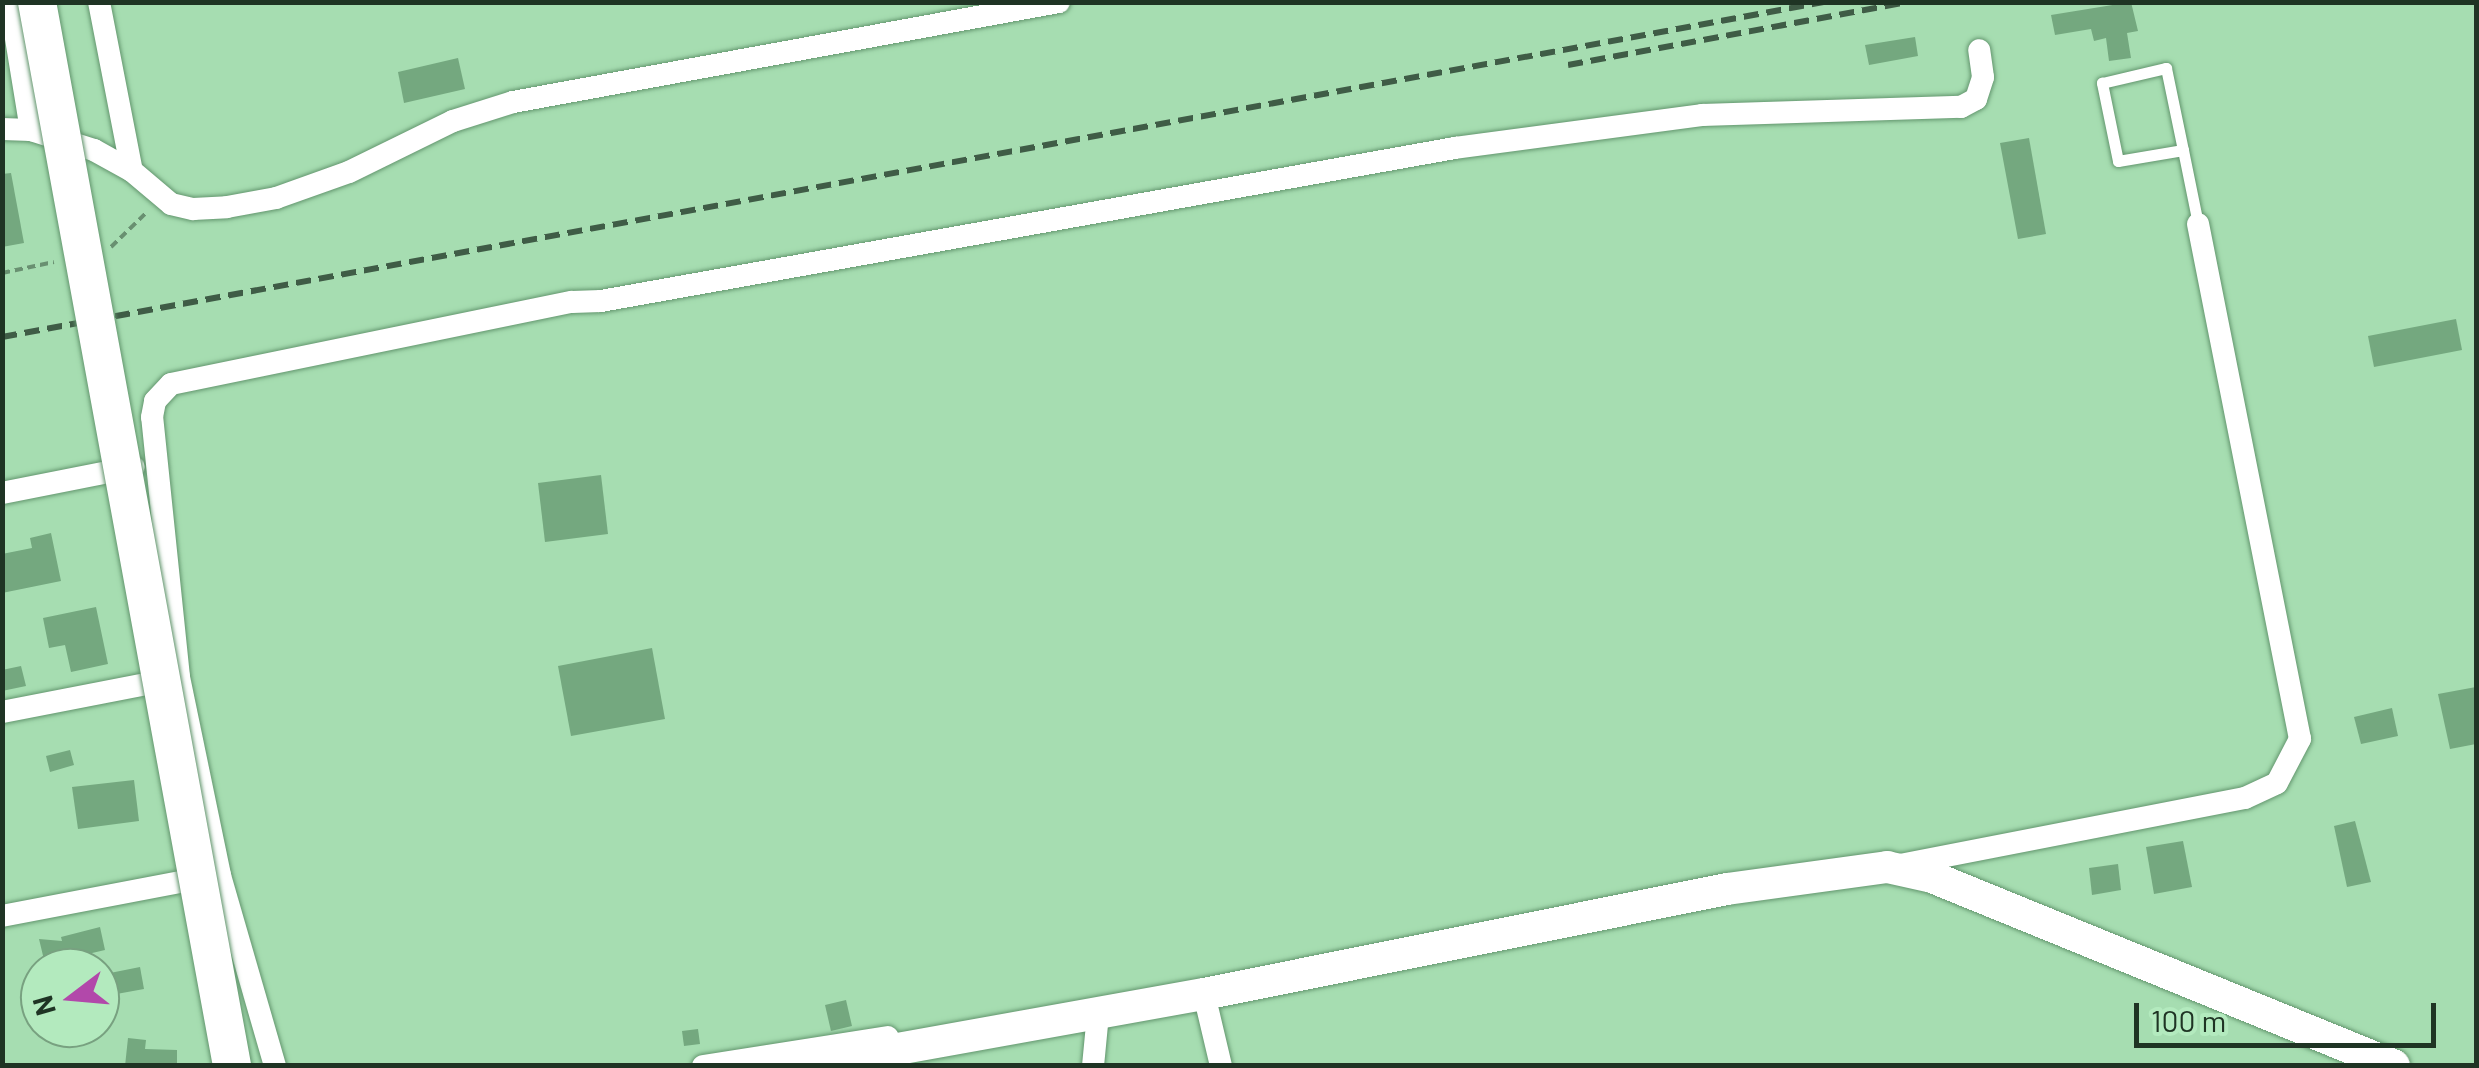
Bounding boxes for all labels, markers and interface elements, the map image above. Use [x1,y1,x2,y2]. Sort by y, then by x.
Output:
north arrow [20,948,120,1048]
scale bar [2139,983,2442,1045]
text: N [24,992,62,1019]
text: 100 m [2151,1002,2226,1038]

